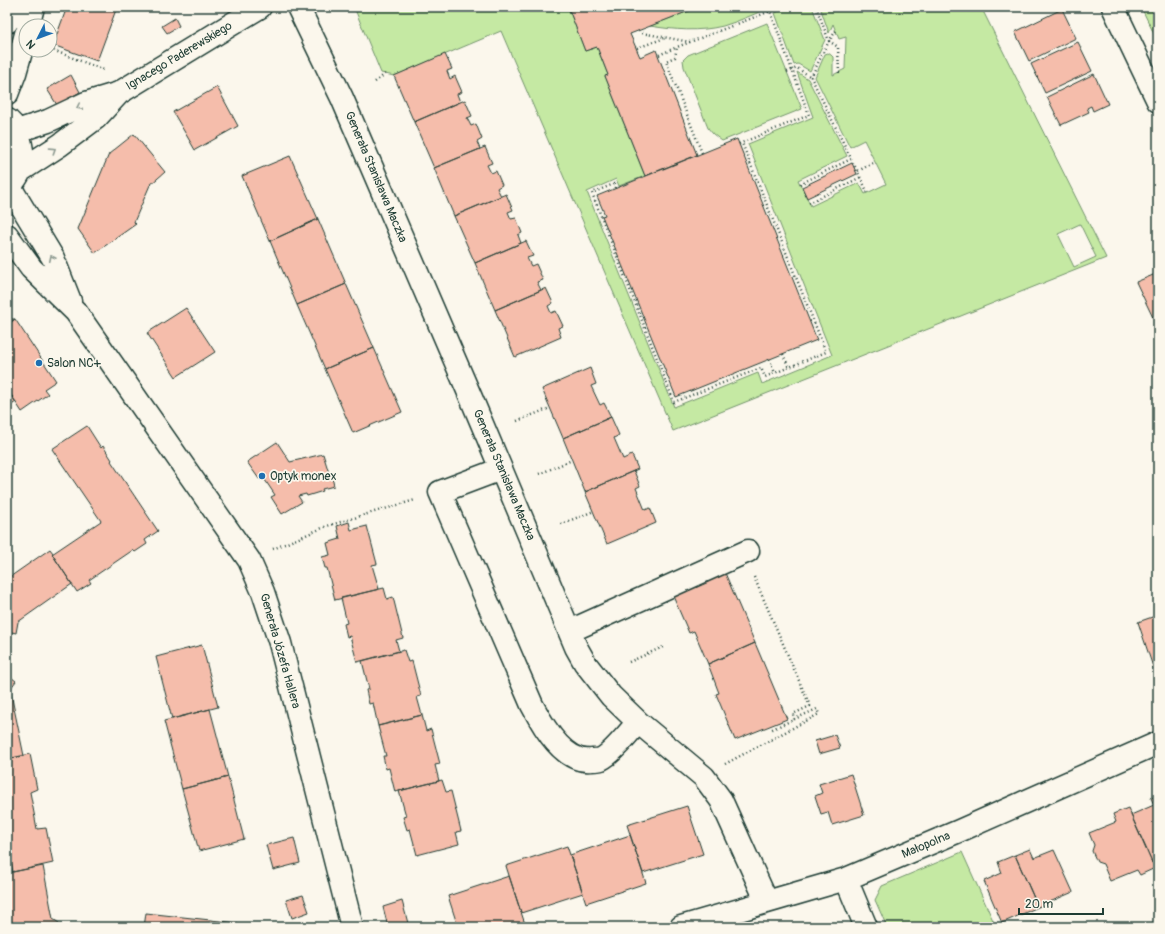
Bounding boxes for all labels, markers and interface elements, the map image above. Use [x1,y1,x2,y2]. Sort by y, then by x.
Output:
north arrow [18,18,58,58]
street label: Ignacego Paderewskiego [123,18,235,94]
text: N [23,37,38,51]
one-way arrow [75,102,83,110]
street label: Generała Stanisława Maczka [342,109,411,245]
one-way arrow [49,147,56,154]
one-way arrow [50,255,57,263]
place label: Salon NC+ [47,356,102,371]
marker: Salon NC+ [34,358,44,368]
street label: Generała Stanisława Maczka [470,407,539,543]
place label: Optyk monex [270,469,337,484]
marker: Optyk monex [257,471,267,481]
street label: Generała Józefa Hallera [256,592,304,711]
street label: Małopolna [900,828,953,862]
scale bar [1019,890,1103,916]
text: 20 m [1025,897,1054,912]

